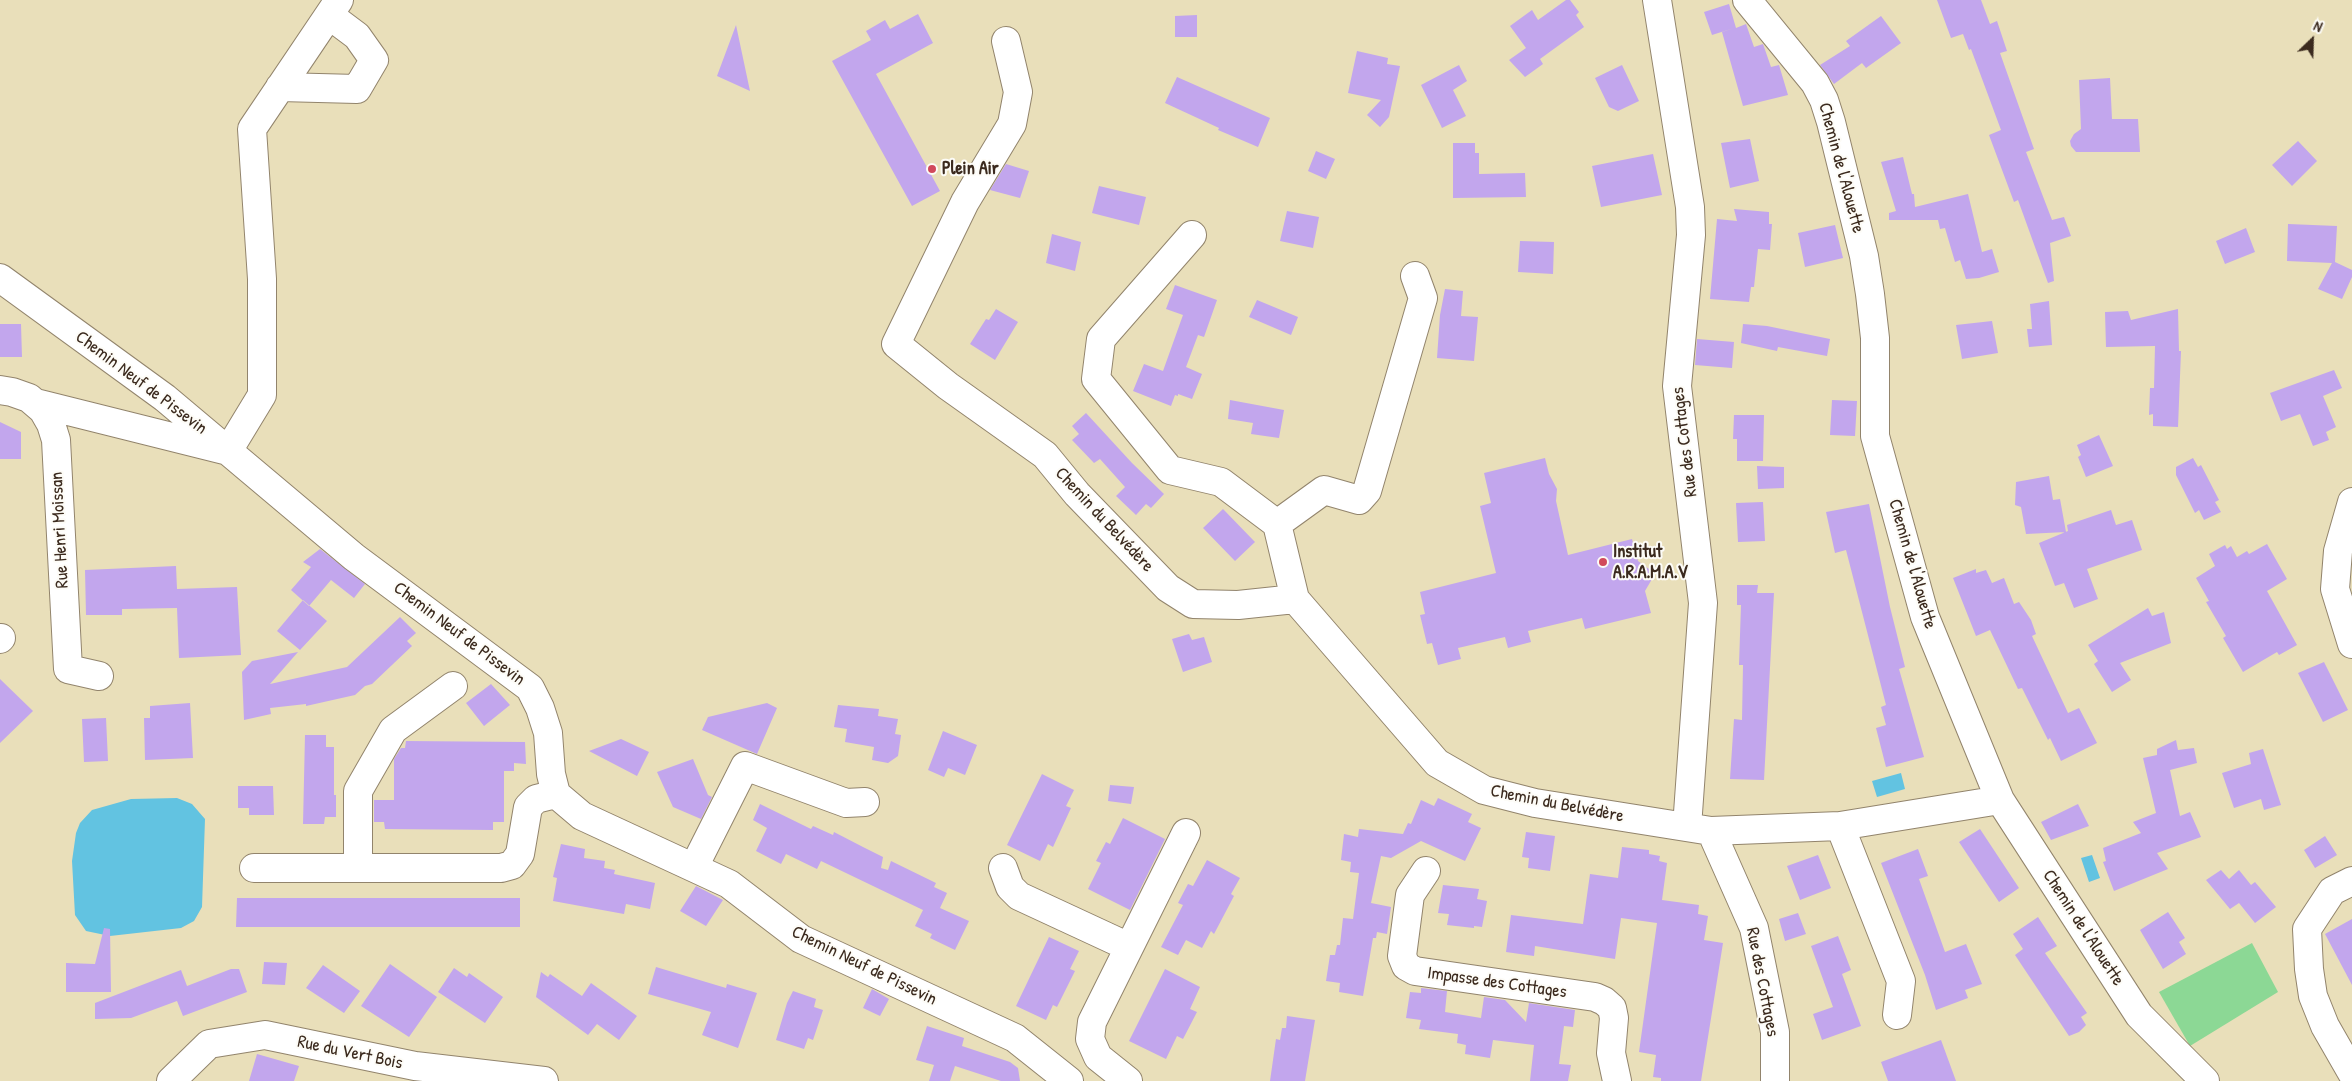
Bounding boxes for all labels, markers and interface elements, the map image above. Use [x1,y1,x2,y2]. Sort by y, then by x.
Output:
north arrow [2287,15,2337,65]
text: N [2311,16,2326,36]
street label: Chemin de l'Alouette [1813,101,1869,235]
place label: Plein Air [942,158,999,180]
marker: Plein Air [926,163,938,175]
street label: Chemin Neuf de Pissevin [71,327,211,439]
street label: Rue des Cottages [1668,386,1702,498]
street label: Chemin du Belvédère [1050,463,1158,577]
street label: Rue Henri Moissan [46,471,74,589]
street label: Chemin de l'Alouette [1883,497,1941,631]
place label: Institut A.R.A.M.A.V [1613,541,1688,584]
marker: Institut A.R.A.M.A.V [1597,556,1609,568]
street label: Chemin Neuf de Pissevin [389,578,529,690]
street label: Chemin du Belvédère [1489,780,1625,828]
street label: Chemin de l'Alouette [2037,866,2129,990]
street label: Chemin Neuf de Pissevin [788,921,940,1011]
street label: Rue des Cottages [1741,926,1783,1038]
street label: Impasse des Cottages [1426,963,1568,1003]
street label: Rue du Vert Bois [295,1031,405,1075]

